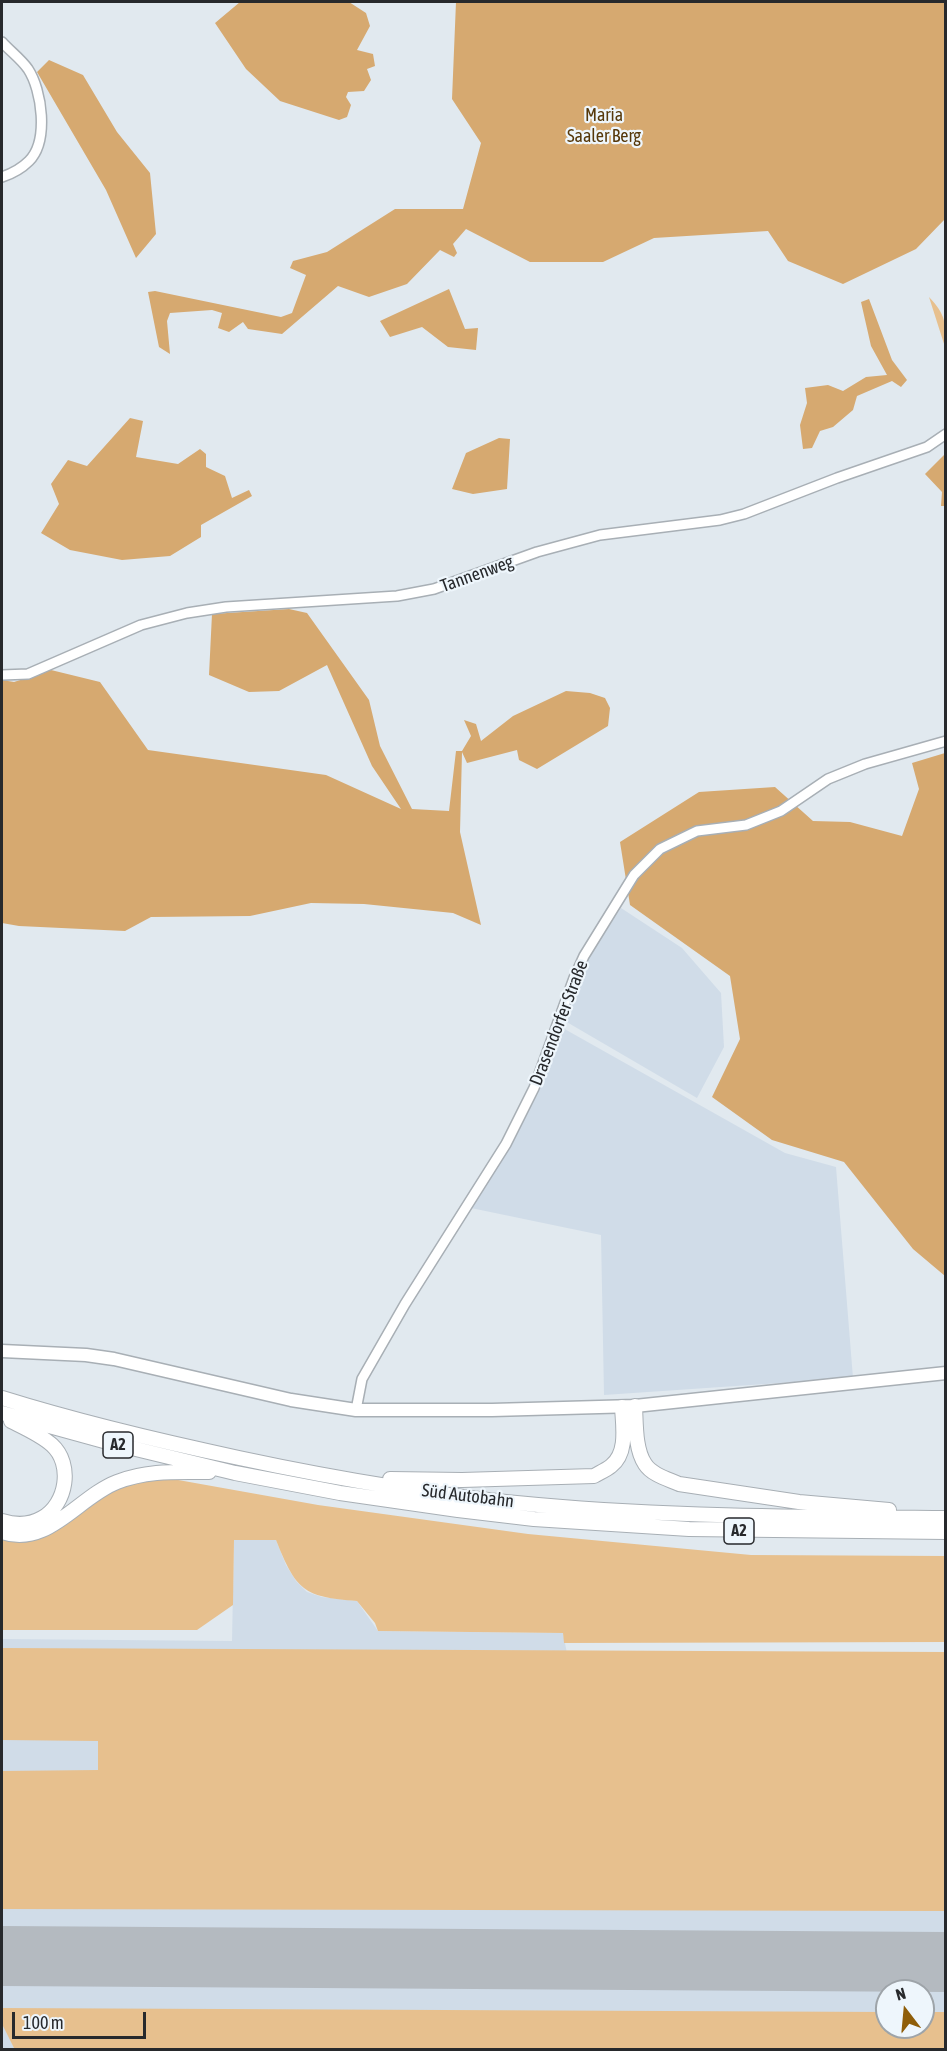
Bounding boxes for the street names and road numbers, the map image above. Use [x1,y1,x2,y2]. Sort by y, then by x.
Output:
street label: Tannenweg [438,551,516,597]
street label: Drasendorfer Straße [525,957,593,1089]
road number: A2 [103,1432,133,1458]
street label: Süd Autobahn [421,1480,515,1512]
road number: A2 [724,1518,754,1544]

